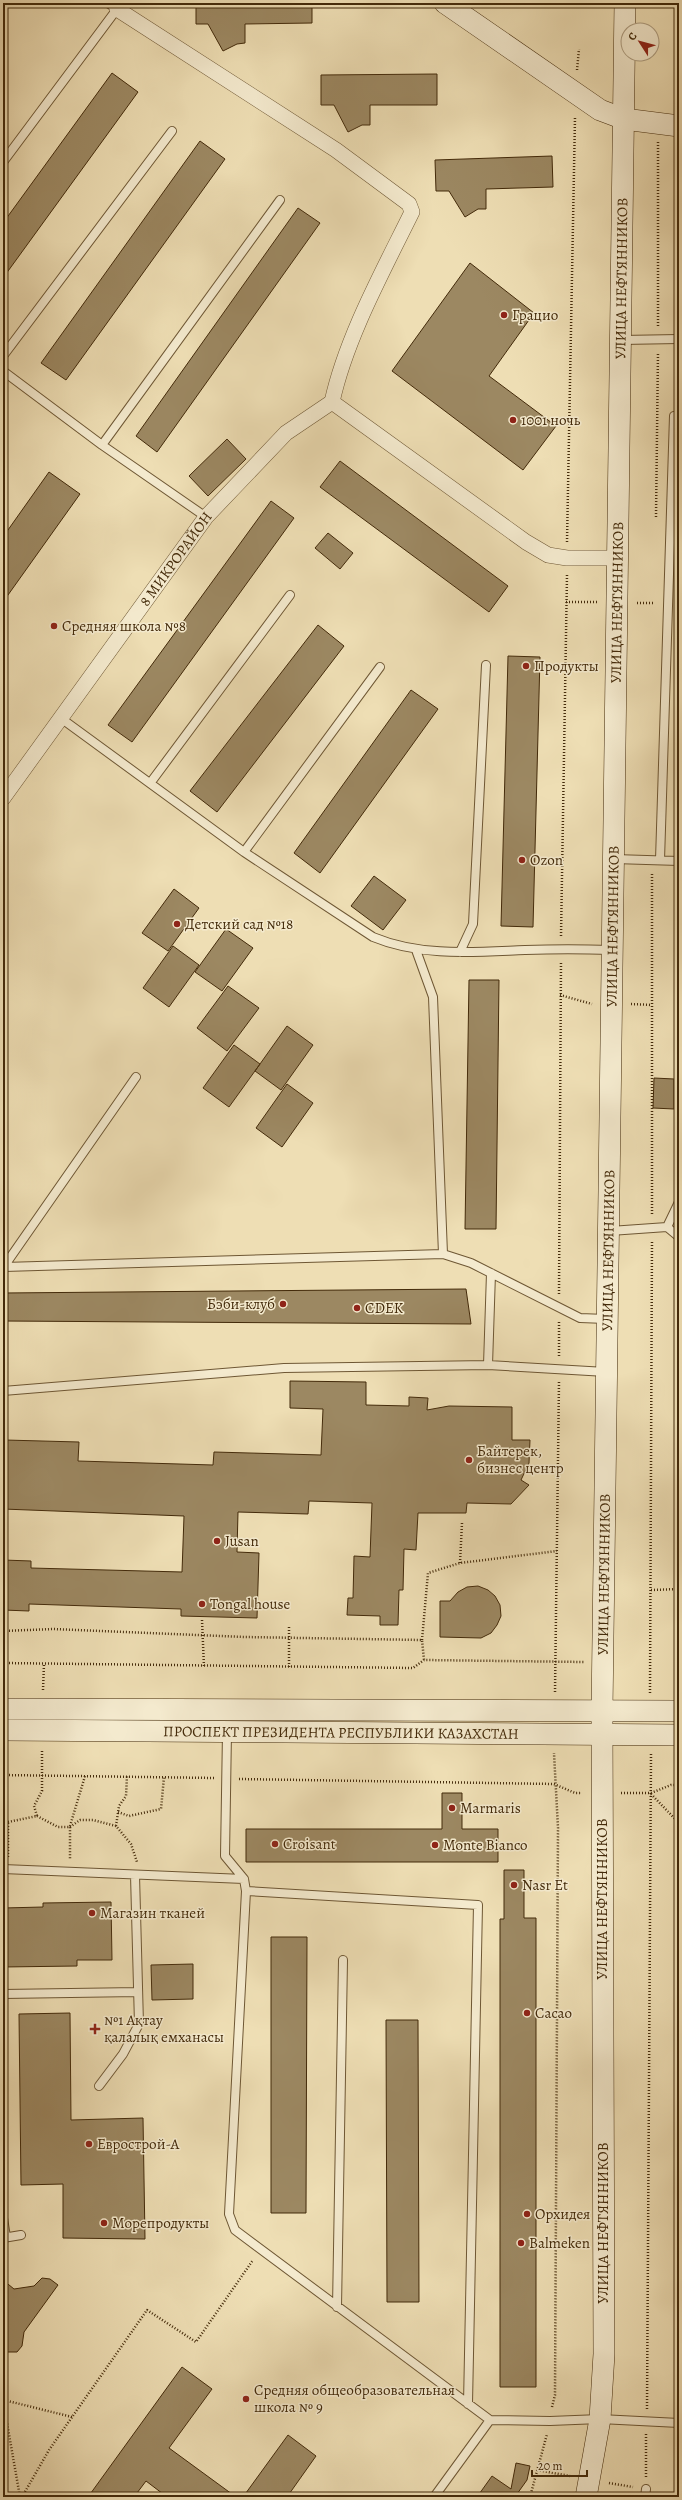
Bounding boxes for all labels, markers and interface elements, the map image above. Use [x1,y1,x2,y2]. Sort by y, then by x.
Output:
north arrow [620,22,660,62]
text: С [624,29,641,44]
street label: УЛИЦА НЕФТЯННИКОВ [610,198,632,359]
place label: Грацио [512,305,558,325]
marker: Грацио [499,310,509,320]
place label: 1001 ночь [521,410,581,430]
marker: 1001 ночь [508,415,518,425]
street label: 8 МИКРОРАЙОН [135,508,217,610]
street label: УЛИЦА НЕФТЯННИКОВ [606,522,628,683]
place label: Средняя школа №8 [62,616,186,636]
marker: Средняя школа №8 [49,621,59,631]
place label: Продукты [534,656,599,676]
marker: Продукты [521,661,531,671]
street label: УЛИЦА НЕФТЯННИКОВ [601,846,624,1007]
place label: Ozon [530,850,563,870]
marker: Ozon [517,855,527,865]
place label: Детский сад №18 [185,914,293,934]
marker: Детский сад №18 [172,919,182,929]
street label: УЛИЦА НЕФТЯННИКОВ [597,1170,619,1331]
place label: Бэби-клуб [207,1294,275,1314]
place label: CDEK [365,1298,404,1318]
marker: Бэби-клуб [278,1299,288,1309]
marker: CDEK [352,1303,362,1313]
place label: Байтерек, бизнес центр [477,1441,564,1478]
marker: Байтерек, бизнес центр [464,1455,474,1465]
street label: УЛИЦА НЕФТЯННИКОВ [593,1494,615,1655]
place label: Jusan [225,1531,259,1551]
marker: Jusan [212,1536,222,1546]
place label: Tongal house [210,1594,291,1614]
marker: Tongal house [197,1599,207,1609]
street label: ПРОСПЕКТ ПРЕЗИДЕНТА РЕСПУБЛИКИ КАЗАХСТАН [163,1721,519,1744]
place label: Marmaris [460,1798,521,1818]
marker: Marmaris [447,1803,457,1813]
street label: УЛИЦА НЕФТЯННИКОВ [592,1818,612,1980]
place label: Croisant [283,1834,336,1854]
place label: Monte Bianco [443,1835,528,1855]
marker: Croisant [270,1839,280,1849]
marker: Monte Bianco [430,1840,440,1850]
place label: Nasr Et [522,1875,568,1895]
marker: Nasr Et [509,1880,519,1890]
place label: Магазин тканей [100,1903,205,1923]
marker: Магазин тканей [87,1908,97,1918]
place label: Cacao [535,2003,572,2023]
marker: Cacao [522,2008,532,2018]
place label: №1 Ақтау қалалық емханасы [104,2010,224,2047]
marker: №1 Ақтау қалалық емханасы [89,2023,101,2035]
place label: Еврострой-А [97,2134,179,2154]
marker: Еврострой-А [84,2139,94,2149]
street label: УЛИЦА НЕФТЯННИКОВ [593,2142,613,2304]
place label: Орхидея [535,2204,590,2224]
marker: Орхидея [522,2209,532,2219]
place label: Морепродукты [112,2213,209,2233]
marker: Морепродукты [99,2218,109,2228]
place label: Balmeken [529,2233,590,2253]
marker: Balmeken [516,2238,526,2248]
place label: Средняя общеобразовательная школа № 9 [254,2380,455,2417]
marker: Средняя общеобразовательная школа № 9 [241,2394,251,2404]
scale bar [532,2452,587,2478]
text: 20 m [538,2458,562,2474]

